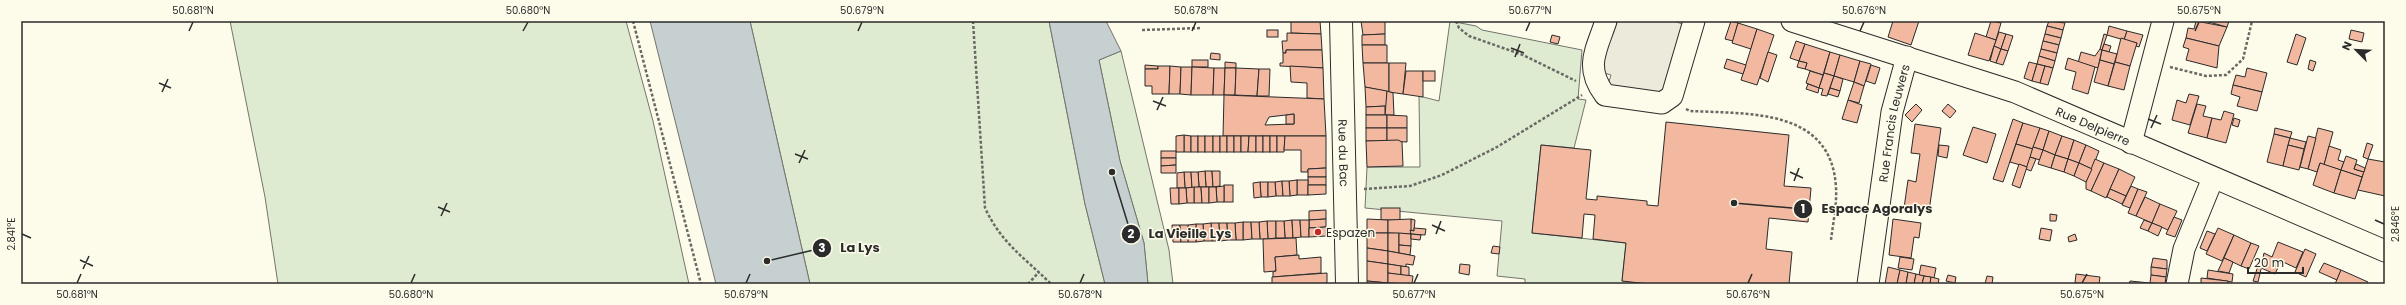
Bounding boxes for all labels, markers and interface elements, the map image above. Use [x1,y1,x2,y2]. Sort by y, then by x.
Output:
text: 50.681°N [172,3,214,18]
text: 50.680°N [506,3,550,18]
text: 50.679°N [840,3,884,18]
text: 50.678°N [1174,3,1218,18]
text: 50.677°N [1508,3,1552,18]
text: 50.676°N [1842,3,1886,18]
text: 50.675°N [2177,3,2221,18]
north arrow [2336,30,2376,70]
text: N [2338,39,2356,53]
street label: Rue Francis Leuwers [1874,62,1913,183]
street label: Rue Delpierre [2053,102,2133,149]
street label: Rue du Bac [1335,119,1353,187]
callout: Espace Agoralys [1793,196,1940,221]
text: Espace Agoralys [1822,199,1932,218]
text: 1 [1801,200,1805,217]
text: 2.846°E [2388,206,2403,242]
text: 2.841°E [4,218,19,250]
callout: La Vieille Lys [1121,221,1240,246]
text: La Vieille Lys [1148,224,1232,243]
place label: Espazen [1326,224,1375,241]
text: 2 [1128,225,1135,242]
marker: Espazen [1313,227,1323,237]
callout: La Lys [812,235,888,260]
text: La Lys [840,238,880,257]
text: 3 [818,239,826,256]
scale bar [2248,249,2303,275]
text: 20 m [2254,254,2284,271]
text: 50.681°N [56,287,98,302]
text: 50.680°N [389,287,433,302]
text: 50.679°N [724,287,768,302]
text: 50.678°N [1058,287,1102,302]
text: 50.677°N [1392,287,1436,302]
text: 50.676°N [1726,287,1770,302]
text: 50.675°N [2060,287,2104,302]

